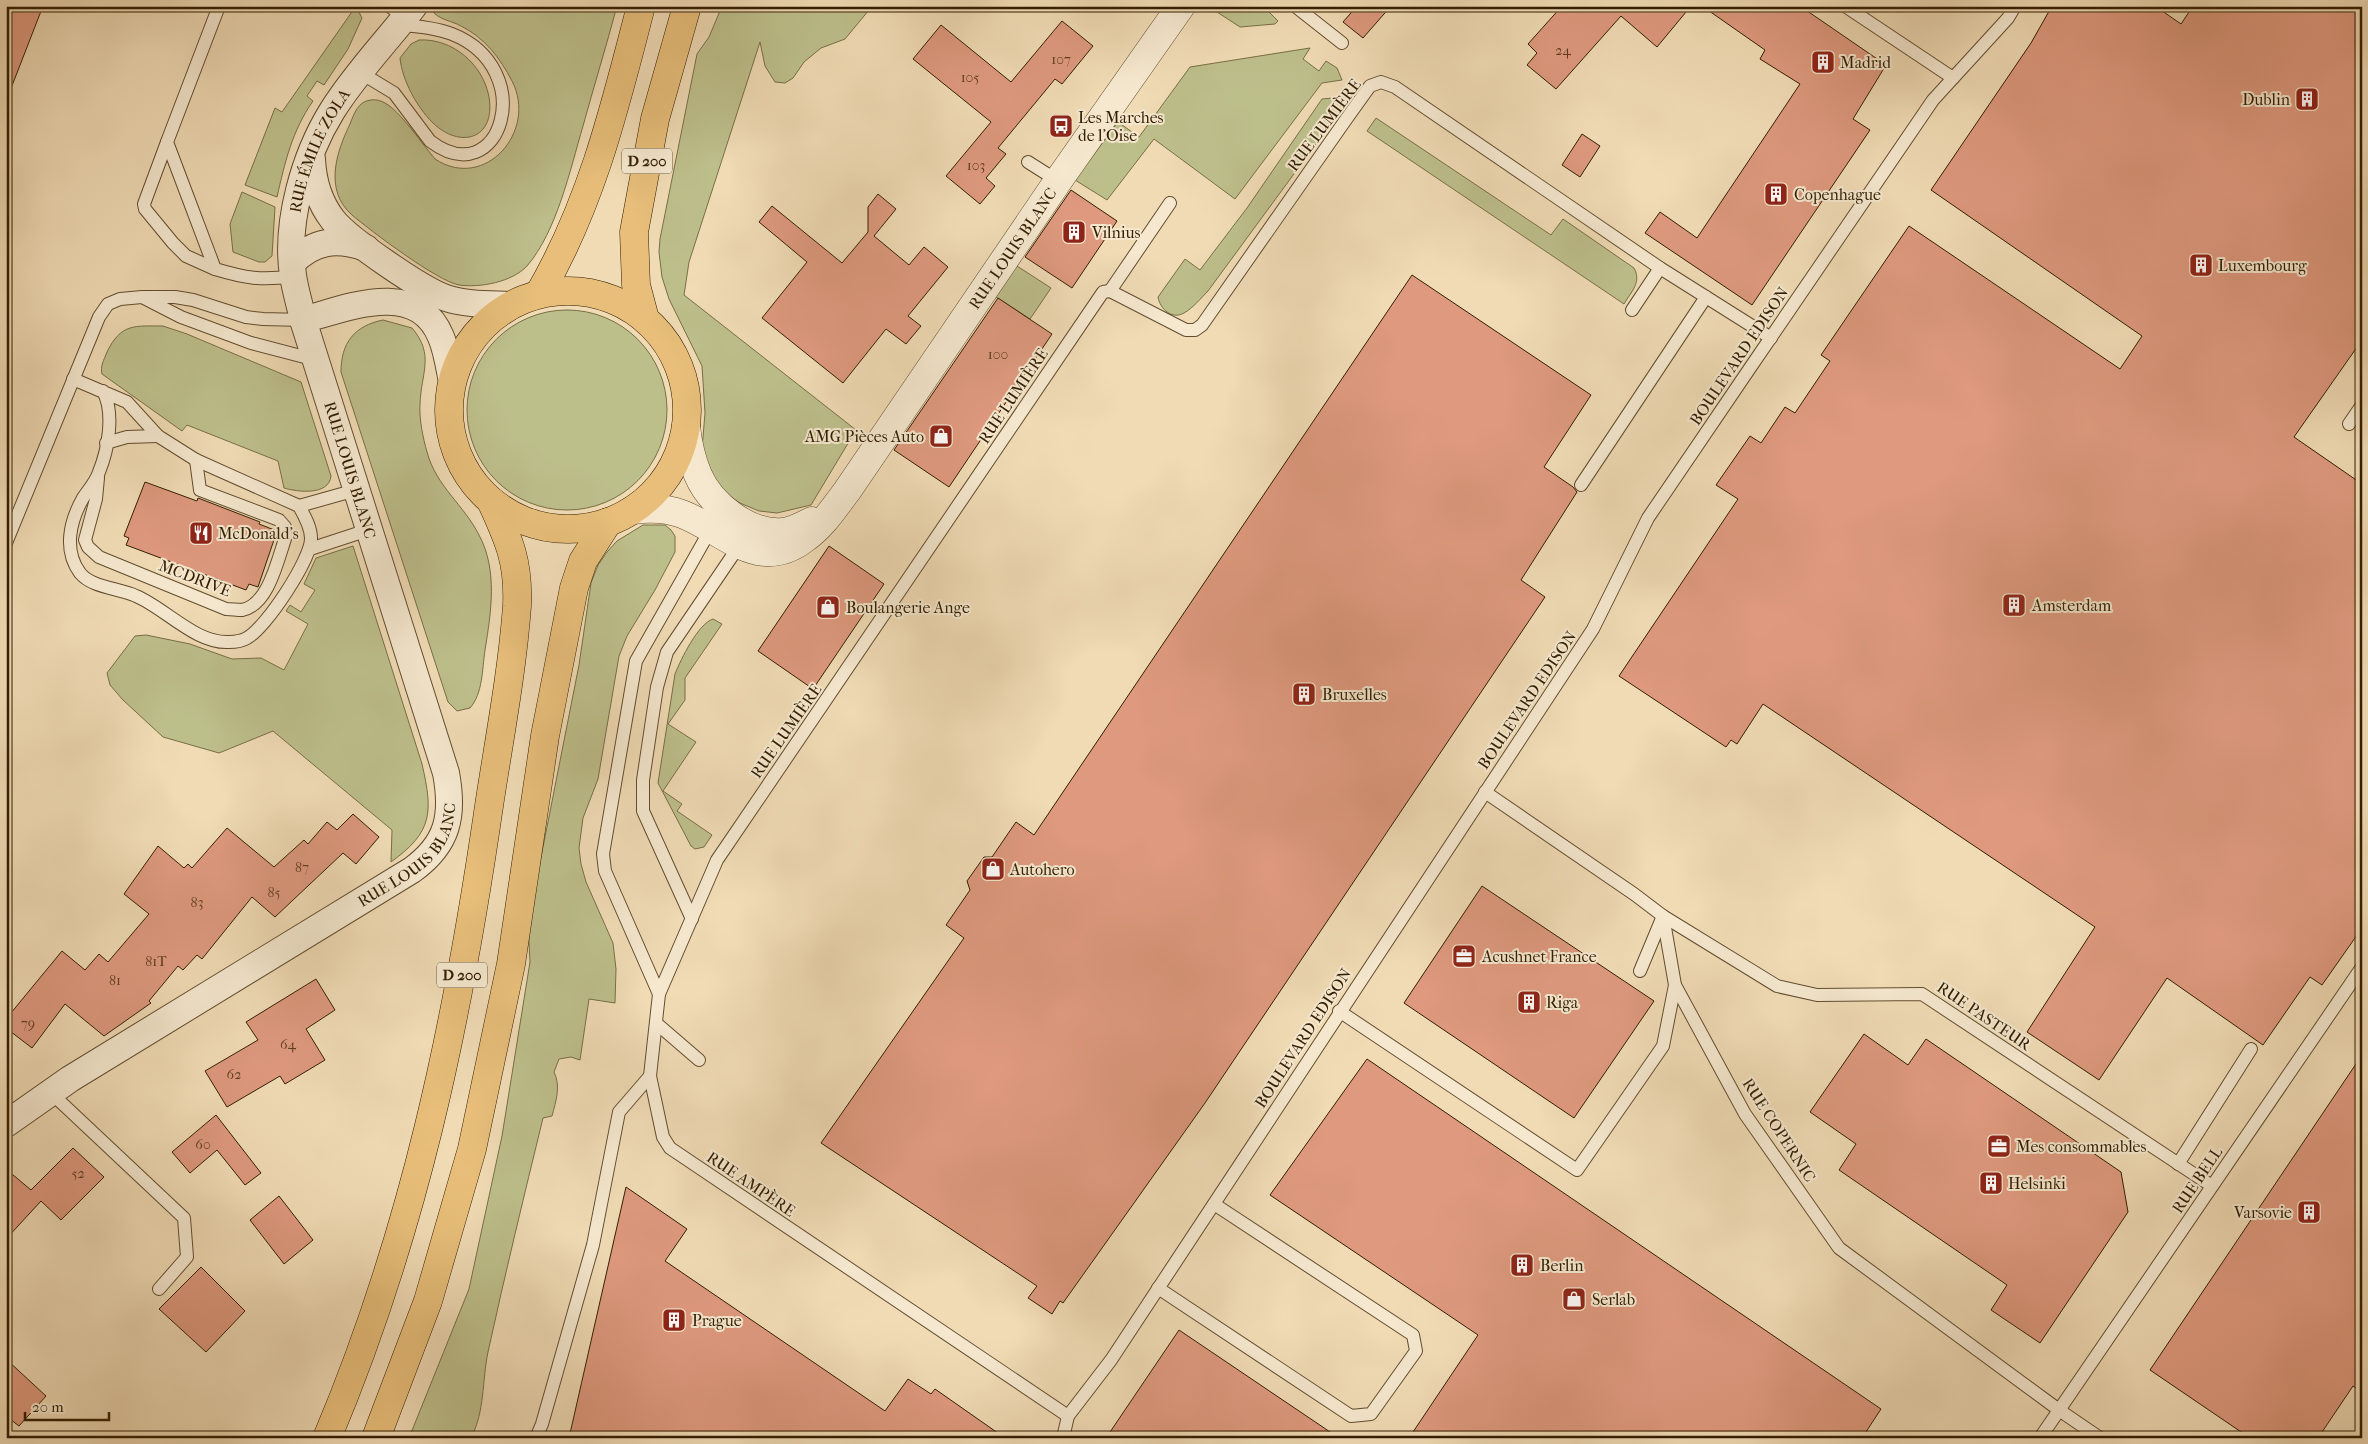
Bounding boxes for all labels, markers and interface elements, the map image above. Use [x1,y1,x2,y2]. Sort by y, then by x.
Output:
house number: 24 [1555,42,1571,59]
building icon: Madrid [1810,49,1836,75]
house number: 107 [1051,51,1071,68]
place label: Madrid [1840,53,1891,72]
house number: 105 [961,69,979,86]
street label: RUE LUMIÈRE [1282,74,1365,175]
street label: RUE ÉMILE ZOLA [285,84,354,214]
building icon: Dublin [2294,86,2320,112]
place label: Dublin [2242,90,2291,109]
place label: Les Marches de l'Oise [1078,108,1164,145]
bus stop icon: Les Marches de l'Oise [1048,113,1074,139]
road number: D 200 [622,148,672,174]
house number: 103 [967,157,985,174]
building icon: Copenhague [1763,181,1789,207]
street label: RUE LOUIS BLANC [964,184,1060,312]
place label: Copenhague [1794,185,1881,204]
building icon: Vilnius [1061,219,1087,245]
place label: Vilnius [1091,223,1140,242]
building icon: Luxembourg [2188,252,2214,278]
place label: Luxembourg [2218,256,2307,275]
street label: BOULEVARD EDISON [1686,283,1792,429]
street label: RUE LUMIÈRE [973,344,1052,447]
house number: 100 [988,346,1008,363]
street label: RUE LOUIS BLANC [320,399,380,541]
shop icon: AMG Pièces Auto [928,423,954,449]
place label: AMG Pièces Auto [804,427,924,446]
restaurant icon: McDonald's [188,520,214,546]
place label: McDonald's [218,524,299,543]
street label: MCDRIVE [156,556,234,600]
building icon: Amsterdam [2001,592,2027,618]
shop icon: Boulangerie Ange [815,594,841,620]
place label: Amsterdam [2031,596,2112,615]
place label: Boulangerie Ange [846,598,970,617]
street label: BOULEVARD EDISON [1474,627,1580,773]
street label: RUE LUMIÈRE [746,680,826,782]
building icon: Bruxelles [1291,681,1317,707]
place label: Bruxelles [1322,685,1387,704]
street label: RUE LOUIS BLANC [354,802,459,911]
shop icon: Autohero [980,856,1006,882]
house number: 87 [295,859,309,876]
place label: Autohero [1009,860,1075,879]
house number: 85 [267,884,281,901]
house number: 83 [191,894,203,911]
office icon: Acushnet France [1451,943,1477,969]
place label: Acushnet France [1481,947,1597,966]
house number: 81T [145,953,167,970]
road number: D 200 [437,962,487,988]
street label: BOULEVARD EDISON [1251,965,1355,1111]
house number: 81 [109,972,121,989]
street label: RUE PASTEUR [1934,978,2036,1055]
building icon: Riga [1516,989,1542,1015]
place label: Riga [1546,993,1579,1012]
house number: 79 [21,1015,35,1032]
house number: 64 [280,1036,297,1053]
house number: 62 [227,1066,241,1083]
street label: RUE COPERNIC [1738,1075,1820,1185]
office icon: Mes consommables [1986,1133,2012,1159]
house number: 60 [195,1136,211,1153]
place label: Mes consommables [2016,1137,2146,1156]
street label: RUE BELL [2168,1143,2226,1217]
street label: RUE AMPÈRE [703,1147,799,1221]
house number: 52 [71,1165,85,1182]
building icon: Helsinki [1978,1170,2004,1196]
place label: Helsinki [2008,1174,2066,1193]
building icon: Varsovie [2296,1199,2322,1225]
place label: Varsovie [2233,1203,2292,1222]
building icon: Berlin [1509,1252,1535,1278]
place label: Berlin [1540,1256,1584,1275]
shop icon: Serlab [1561,1286,1587,1312]
place label: Serlab [1592,1290,1635,1309]
building icon: Prague [661,1307,687,1333]
place label: Prague [692,1311,742,1330]
scale bar [25,1389,109,1421]
text: 20 m [32,1398,64,1416]

